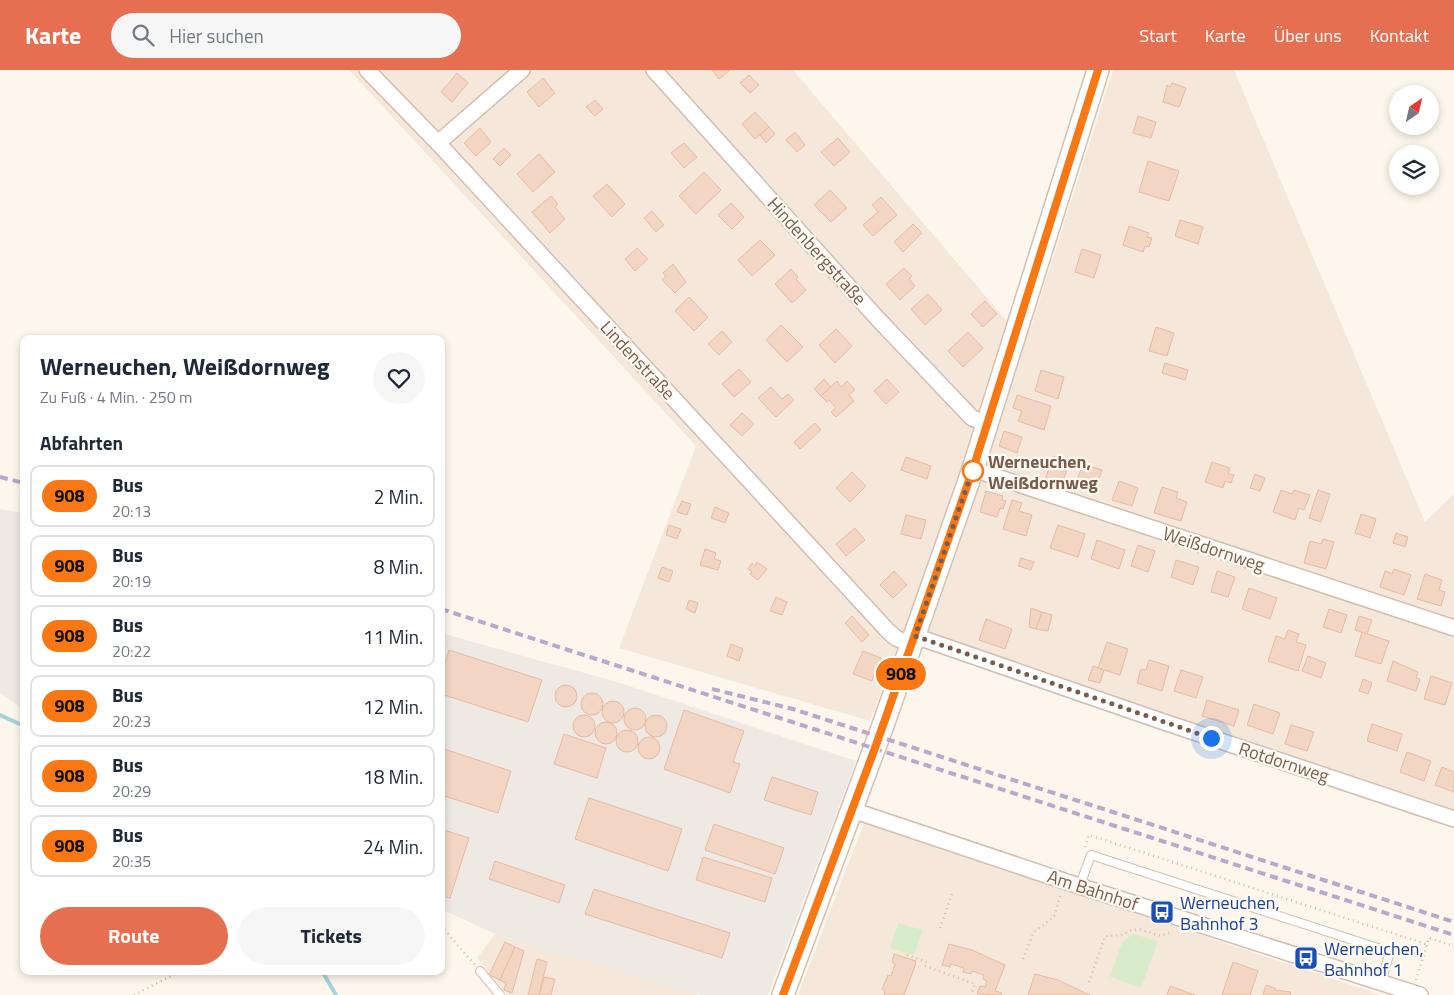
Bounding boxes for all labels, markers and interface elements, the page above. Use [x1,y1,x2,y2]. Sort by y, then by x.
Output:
search box [111,13,461,58]
text: Karte [25,17,81,53]
icon: search [129,21,157,49]
text: Hier suchen [169,21,264,50]
text: Start [1139,22,1177,49]
text: Karte [1205,22,1246,49]
text: Über uns [1274,22,1342,49]
text: Kontakt [1370,22,1429,49]
north arrow [1389,85,1439,135]
map controls [1389,85,1439,195]
button: layers [1389,145,1439,195]
street label: Hindenbergstraße [761,191,873,311]
street label: Lindenstraße [594,314,682,406]
text: Werneuchen, Weißdornweg [40,348,330,384]
button: heart [373,352,425,404]
text: Zu Fuß · 4 Min. · 250 m [40,385,193,409]
text: Abfahrten [40,428,123,457]
place label: Werneuchen, Weißdornweg [988,448,1098,496]
marker: Werneuchen, Weißdornweg [962,460,984,482]
text: Bus [112,470,143,499]
text: 908 [54,482,85,509]
text: 2 Min. [374,482,423,511]
text: 20:13 [112,499,151,523]
street label: Weißdornweg [1160,520,1268,578]
text: Bus [112,540,143,569]
text: 908 [54,552,85,579]
text: 8 Min. [374,552,423,581]
text: 20:19 [112,569,151,593]
text: Bus [112,610,143,639]
text: 908 [54,622,85,649]
text: 11 Min. [363,622,423,651]
text: 20:22 [112,639,151,663]
line badge: 908 [872,658,930,690]
text: 908 [886,660,916,687]
text: Bus [112,680,143,709]
text: 908 [54,692,85,719]
text: 12 Min. [363,692,423,721]
text: 20:23 [112,709,151,733]
your location [1199,726,1224,751]
street label: Rotdornweg [1235,735,1333,789]
text: Bus [112,750,143,779]
text: 908 [54,762,85,789]
text: 18 Min. [363,762,423,791]
text: 20:29 [112,779,151,803]
text: Bus [112,820,143,849]
text: 908 [54,832,85,859]
text: 24 Min. [363,832,423,861]
text: 20:35 [112,849,151,873]
street label: Am Bahnhof [1044,863,1142,917]
place label: Werneuchen, Bahnhof 3 [1180,889,1280,937]
bus stop icon: Werneuchen, Bahnhof 3 [1149,899,1175,925]
button: Route [40,907,228,965]
button: Tickets [238,907,425,965]
place label: Werneuchen, Bahnhof 1 [1324,935,1424,983]
bus stop icon: Werneuchen, Bahnhof 1 [1293,945,1319,971]

